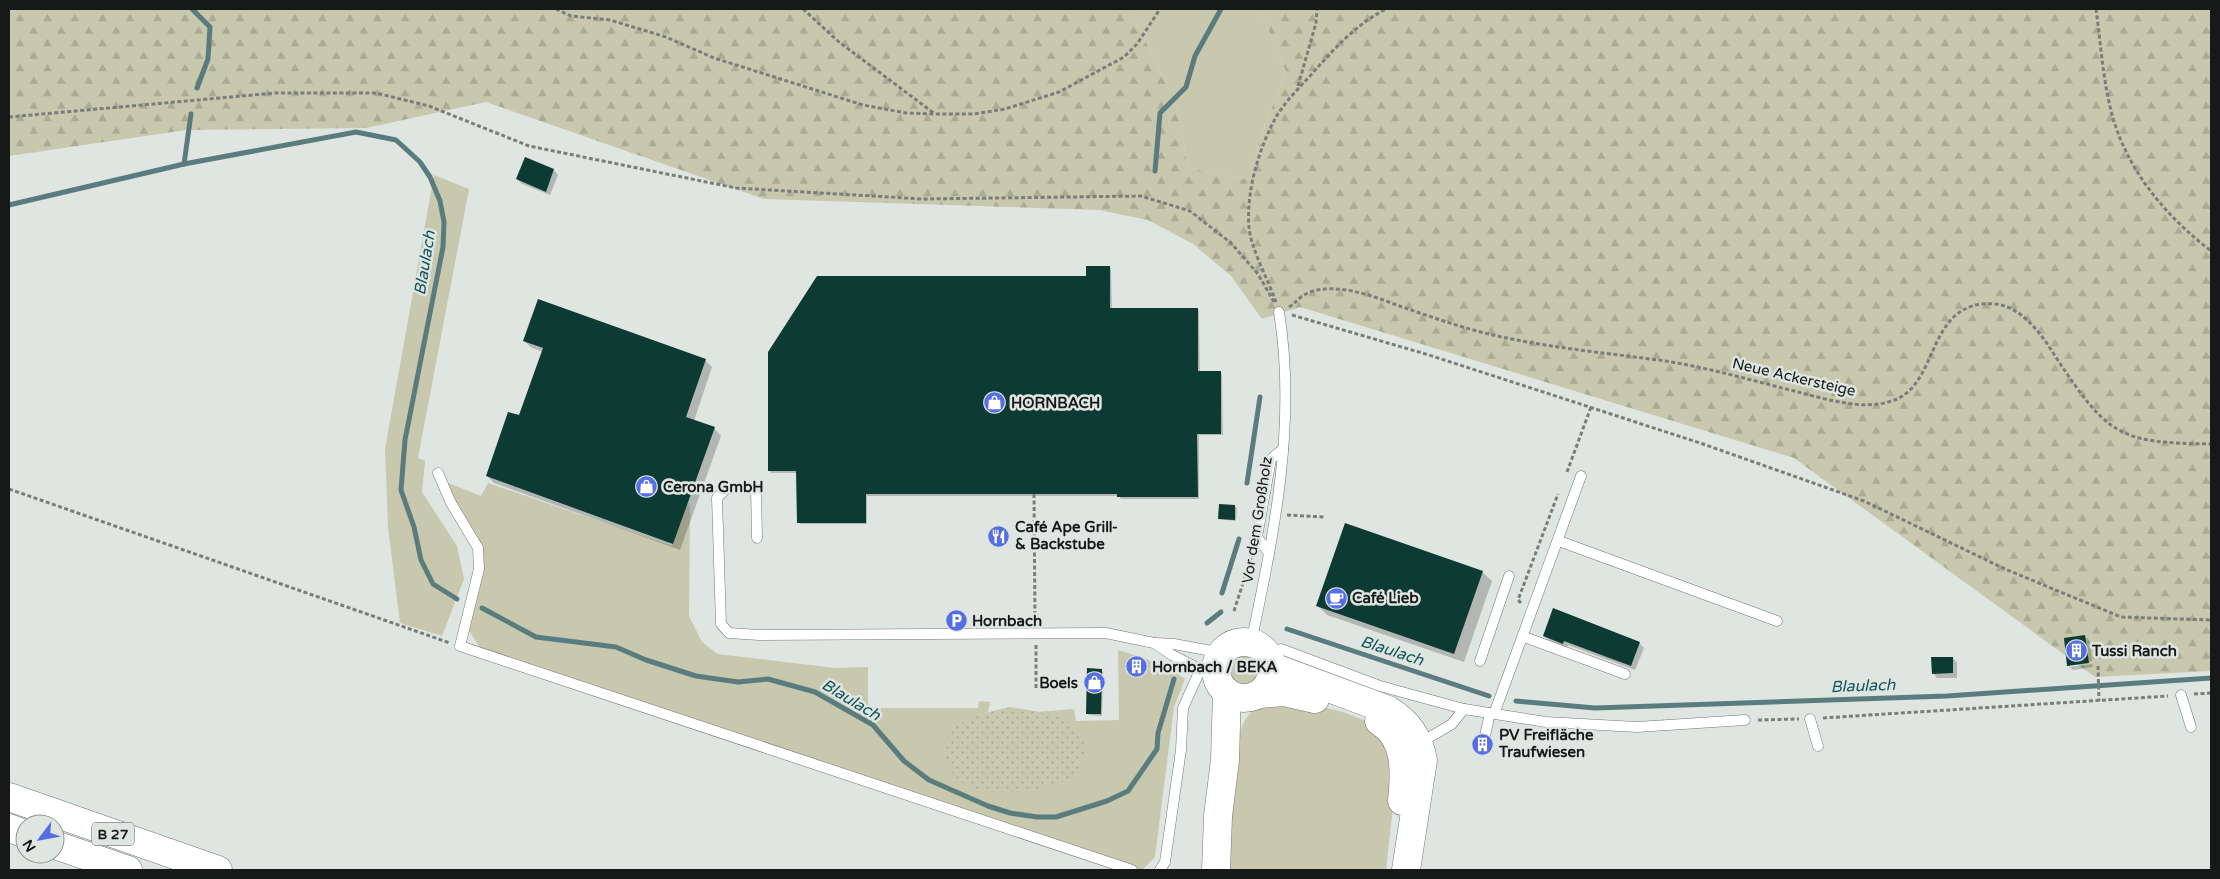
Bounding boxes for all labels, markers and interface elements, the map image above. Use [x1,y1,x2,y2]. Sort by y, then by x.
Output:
water label: Blaulach [410,228,440,297]
street label: Neue Ackersteige [1731,354,1857,400]
shop icon: HORNBACH [983,391,1007,415]
place label: HORNBACH [1011,394,1100,412]
street label: Vor dem Großholz [1238,455,1276,585]
shop icon: Cerona GmbH [635,475,659,499]
place label: Cerona GmbH [663,478,764,496]
place label: Café Ape Grill- & Backstube [1015,518,1118,553]
restaurant icon: Café Ape Grill- & Backstube [987,524,1011,548]
cafe icon: Café Lieb [1324,586,1348,610]
place label: Café Lieb [1352,589,1419,607]
parking icon: Hornbach [944,609,968,633]
place label: Hornbach [972,612,1042,630]
water label: Blaulach [1358,631,1427,671]
building icon: Tussi Ranch [2064,639,2088,663]
place label: Tussi Ranch [2091,642,2177,660]
building icon: Hornbach / BEKA [1124,655,1148,679]
place label: Hornbach / BEKA [1152,658,1278,676]
shop icon: Boels [1082,671,1106,695]
place label: Boels [1039,674,1078,692]
water label: Blaulach [818,675,885,726]
water label: Blaulach [1830,675,1897,697]
place label: PV Freifläche Traufwiesen [1498,726,1594,761]
building icon: PV Freifläche Traufwiesen [1471,732,1495,756]
north arrow [15,814,65,864]
road number: B 27 [92,822,134,846]
text: N [19,836,40,855]

